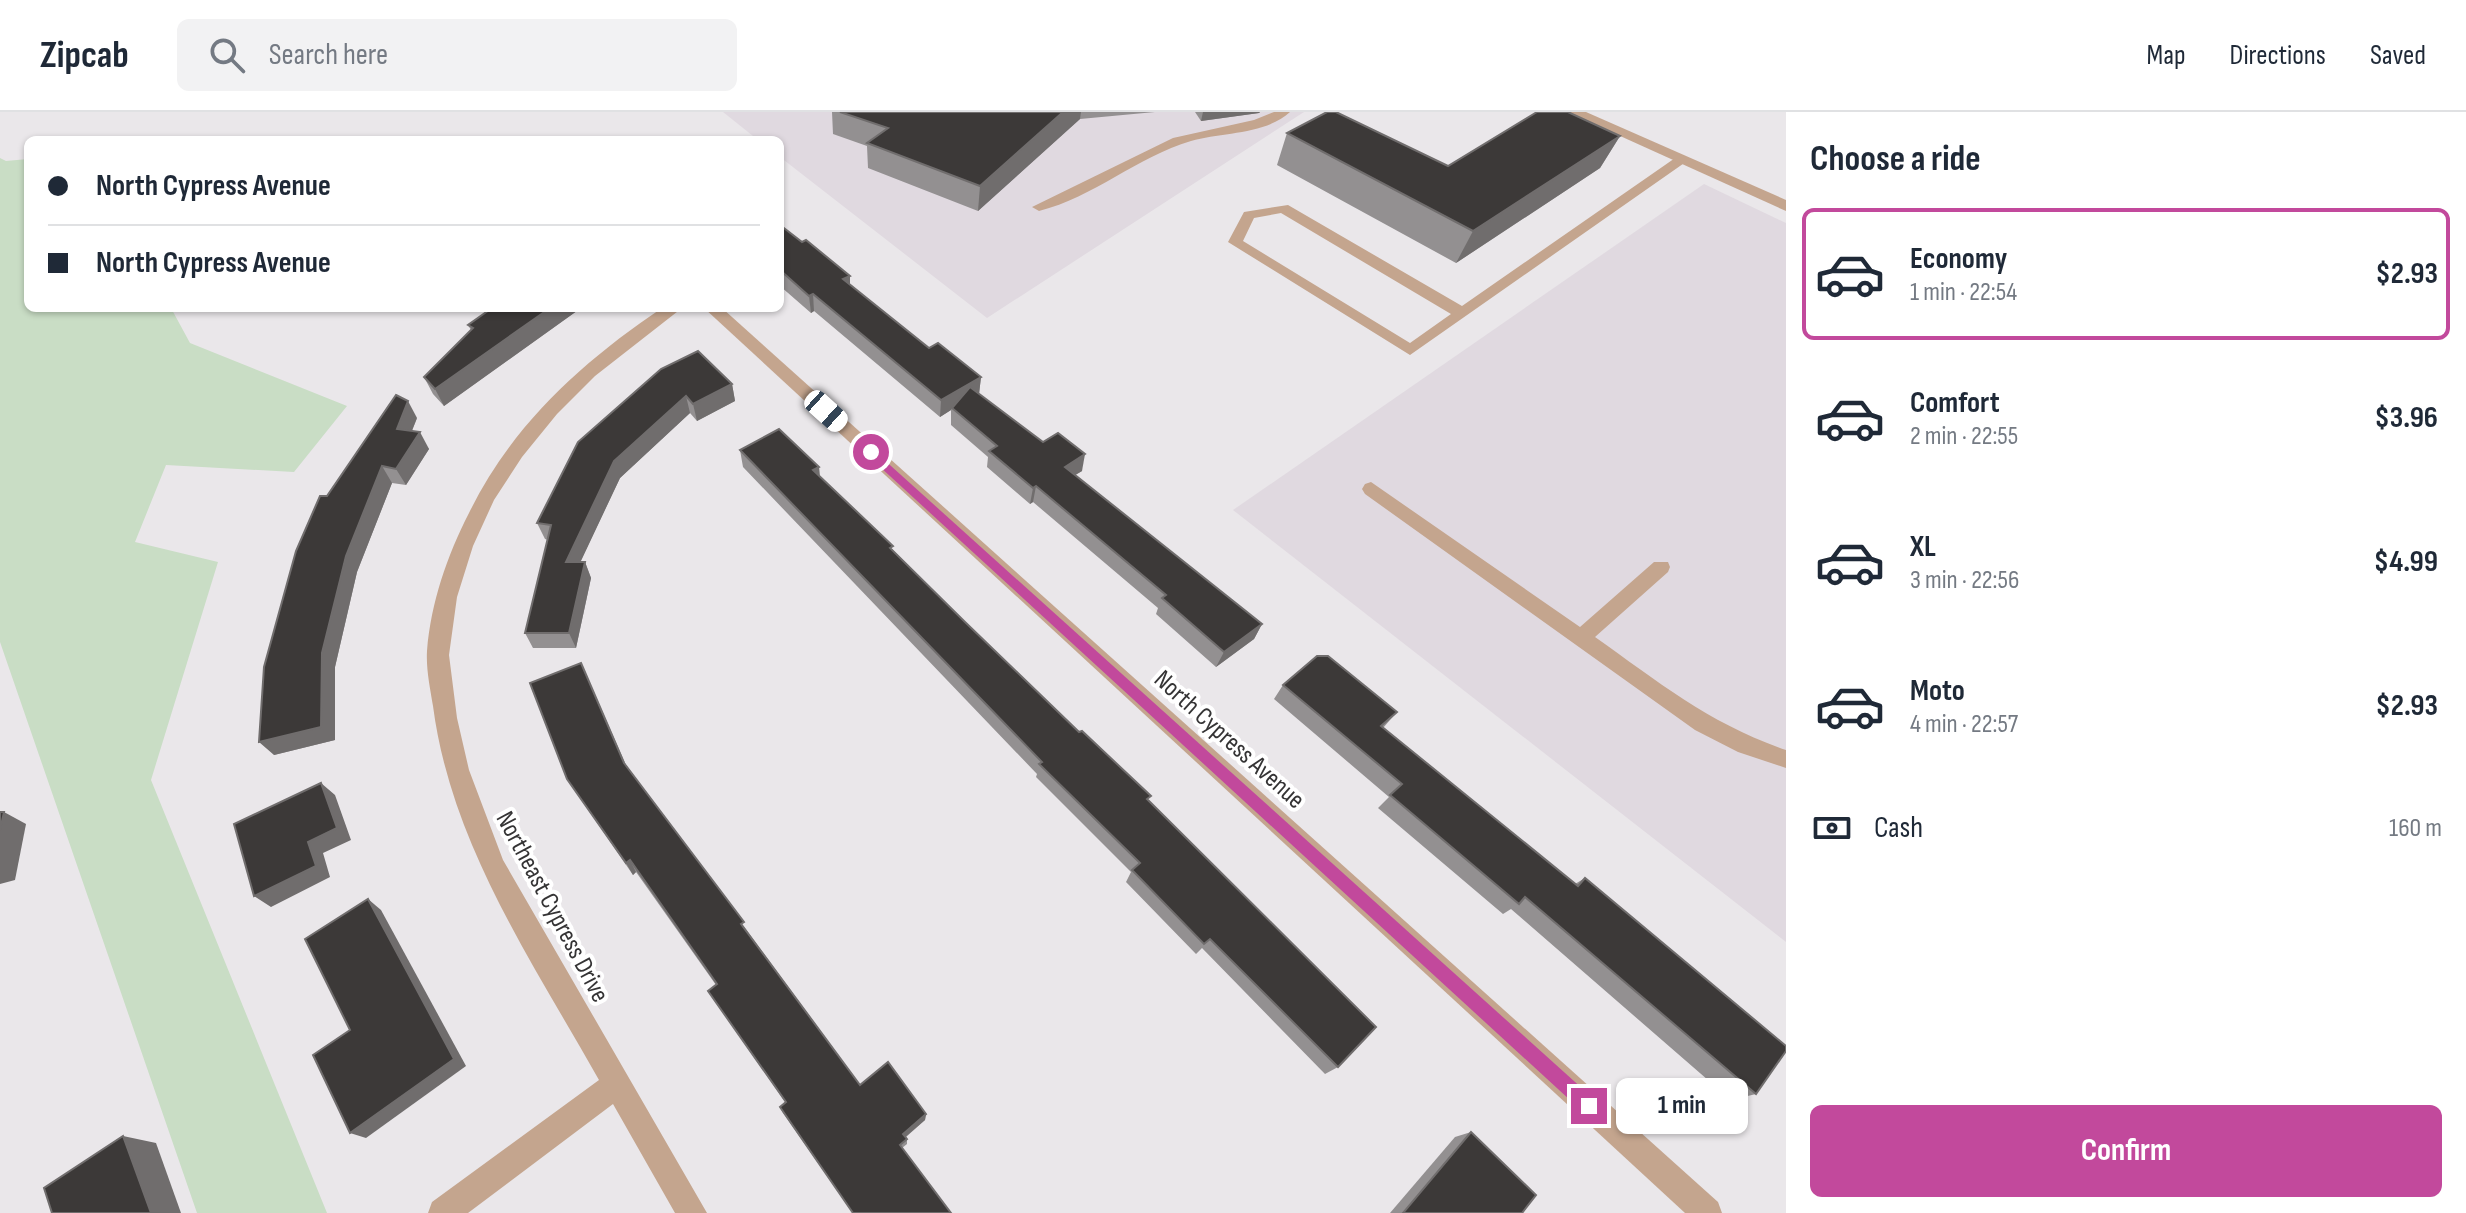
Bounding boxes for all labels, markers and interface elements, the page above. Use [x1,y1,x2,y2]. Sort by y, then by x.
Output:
search box [177,19,737,91]
text: Zipcab [40,33,129,78]
icon: search [205,33,249,77]
text: Search here [269,37,388,73]
text: Map [2147,39,2186,72]
text: Directions [2230,39,2326,72]
text: Saved [2370,39,2426,72]
text: Choose a ride [1810,138,1981,181]
text: North Cypress Avenue [96,168,331,204]
icon: car [1814,238,1886,310]
text: Economy [1910,241,2007,277]
text: North Cypress Avenue [96,245,331,281]
text: $2.93 [2375,256,2438,292]
text: 1 min · 22:54 [1910,277,2017,308]
icon: car [1814,382,1886,454]
text: Comfort [1910,385,2000,421]
car [800,386,852,436]
text: $3.96 [2374,400,2438,436]
text: 2 min · 22:55 [1910,421,2018,452]
route start [853,434,889,470]
icon: car [1814,526,1886,598]
text: XL [1910,529,1936,565]
text: $4.99 [2374,544,2438,580]
text: 3 min · 22:56 [1910,565,2019,596]
street label: North Cypress Avenue [1147,664,1311,816]
icon: car [1814,670,1886,742]
text: Moto [1910,673,1965,709]
text: $2.93 [2375,688,2438,724]
text: 4 min · 22:57 [1910,709,2018,740]
street label: Northeast Cypress Drive [489,806,615,1008]
icon: cash [1810,806,1854,850]
text: Cash [1874,810,1923,846]
text: 160 m [2389,813,2442,844]
callout: 1 min [1617,1078,1749,1134]
route end [1571,1088,1607,1124]
text: 1 min [1658,1090,1706,1121]
button: Confirm [1810,1105,2442,1197]

